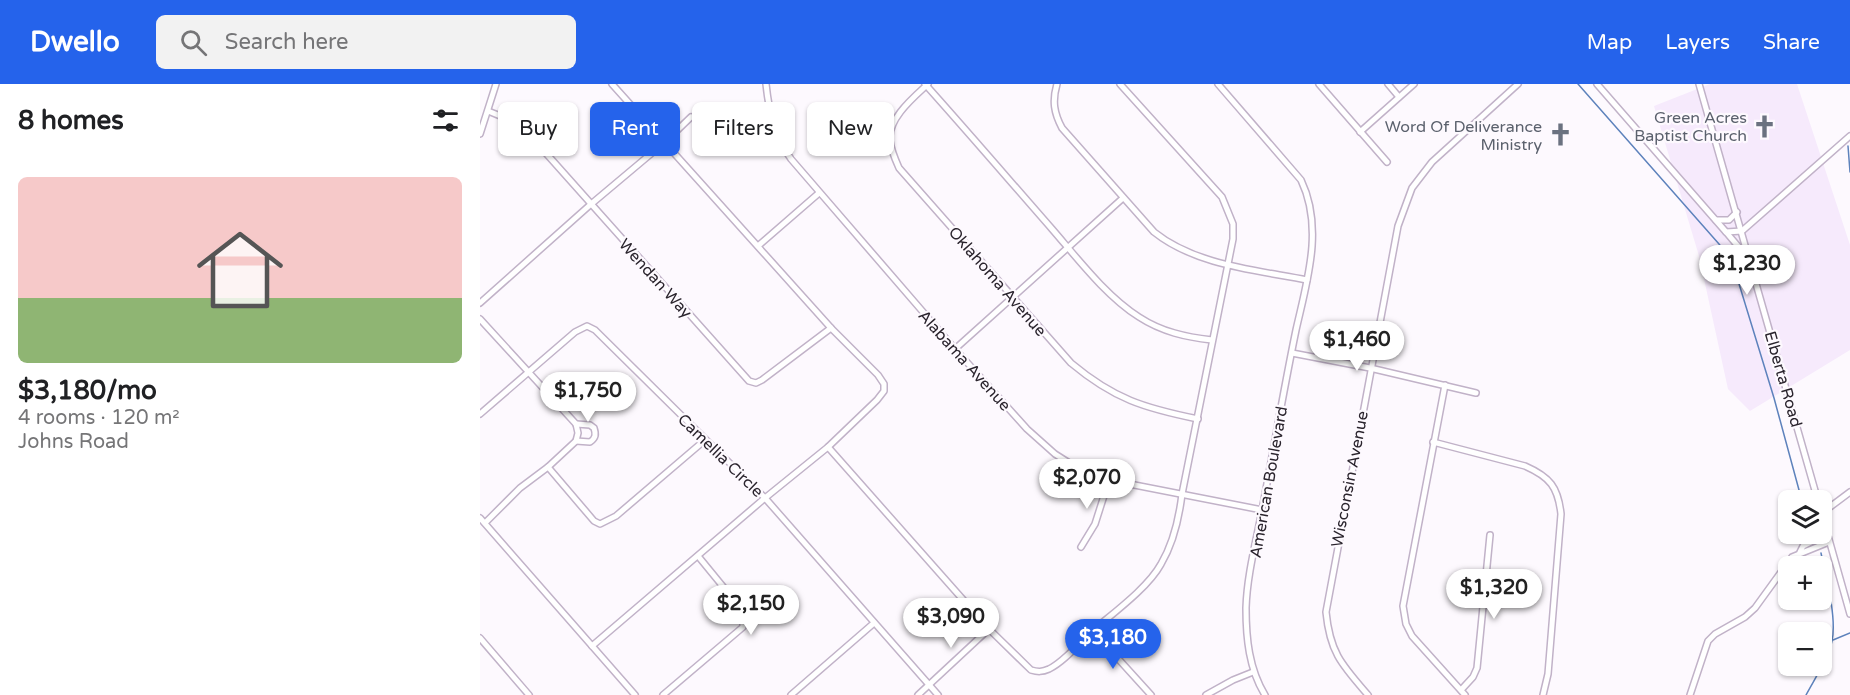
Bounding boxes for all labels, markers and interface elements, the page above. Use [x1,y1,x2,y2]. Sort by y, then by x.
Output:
search box [156,15,576,69]
text: Dwello [30,25,120,59]
icon: search [177,26,210,59]
text: Search here [225,29,349,55]
text: Map [1587,30,1632,55]
text: Layers [1665,30,1730,55]
text: Share [1763,30,1820,55]
chip: Buy [498,102,578,156]
chip: Rent [590,102,680,156]
chip: Filters [692,102,795,156]
chip: New [807,102,894,156]
icon: filters [429,104,462,137]
text: 8 homes [18,105,124,136]
place label: Green Acres Baptist Church [1634,108,1747,146]
church icon: Green Acres Baptist Church [1752,113,1778,139]
place label: Word Of Deliverance Ministry [1385,117,1542,155]
church icon: Word Of Deliverance Ministry [1547,122,1573,148]
icon: home [186,216,294,324]
street label: Oklahoma Avenue [944,223,1050,341]
street label: Wendan Way [614,235,696,323]
pin: $1,230 [1698,245,1796,296]
text: $1,230 [1713,252,1781,276]
street label: Alabama Avenue [914,306,1015,415]
pin: $1,460 [1308,321,1406,372]
text: $1,460 [1323,328,1391,352]
street label: Elberta Road [1760,329,1806,430]
pin: $1,750 [539,372,637,423]
text: $3,180/mo [18,375,157,406]
text: $1,750 [554,379,622,403]
street label: American Boulevard [1246,405,1292,560]
text: 4 rooms · 120 m² [18,406,180,430]
street label: Wisconsin Avenue [1327,409,1373,549]
street label: Camellia Circle [673,410,767,502]
text: Johns Road [18,430,129,454]
pin: $2,070 [1038,459,1136,510]
text: $2,070 [1053,466,1121,490]
map controls [1778,490,1832,676]
button: layers [1778,490,1832,544]
button: + [1778,556,1832,610]
pin: $1,320 [1445,569,1543,620]
text: $1,320 [1460,576,1528,600]
pin: $2,150 [702,585,800,636]
text: $2,150 [717,592,785,616]
pin: $3,090 [902,598,1000,649]
text: $3,090 [917,605,985,629]
pin: $3,180 [1064,619,1162,670]
button: − [1778,622,1832,676]
text: $3,180 [1079,626,1147,650]

